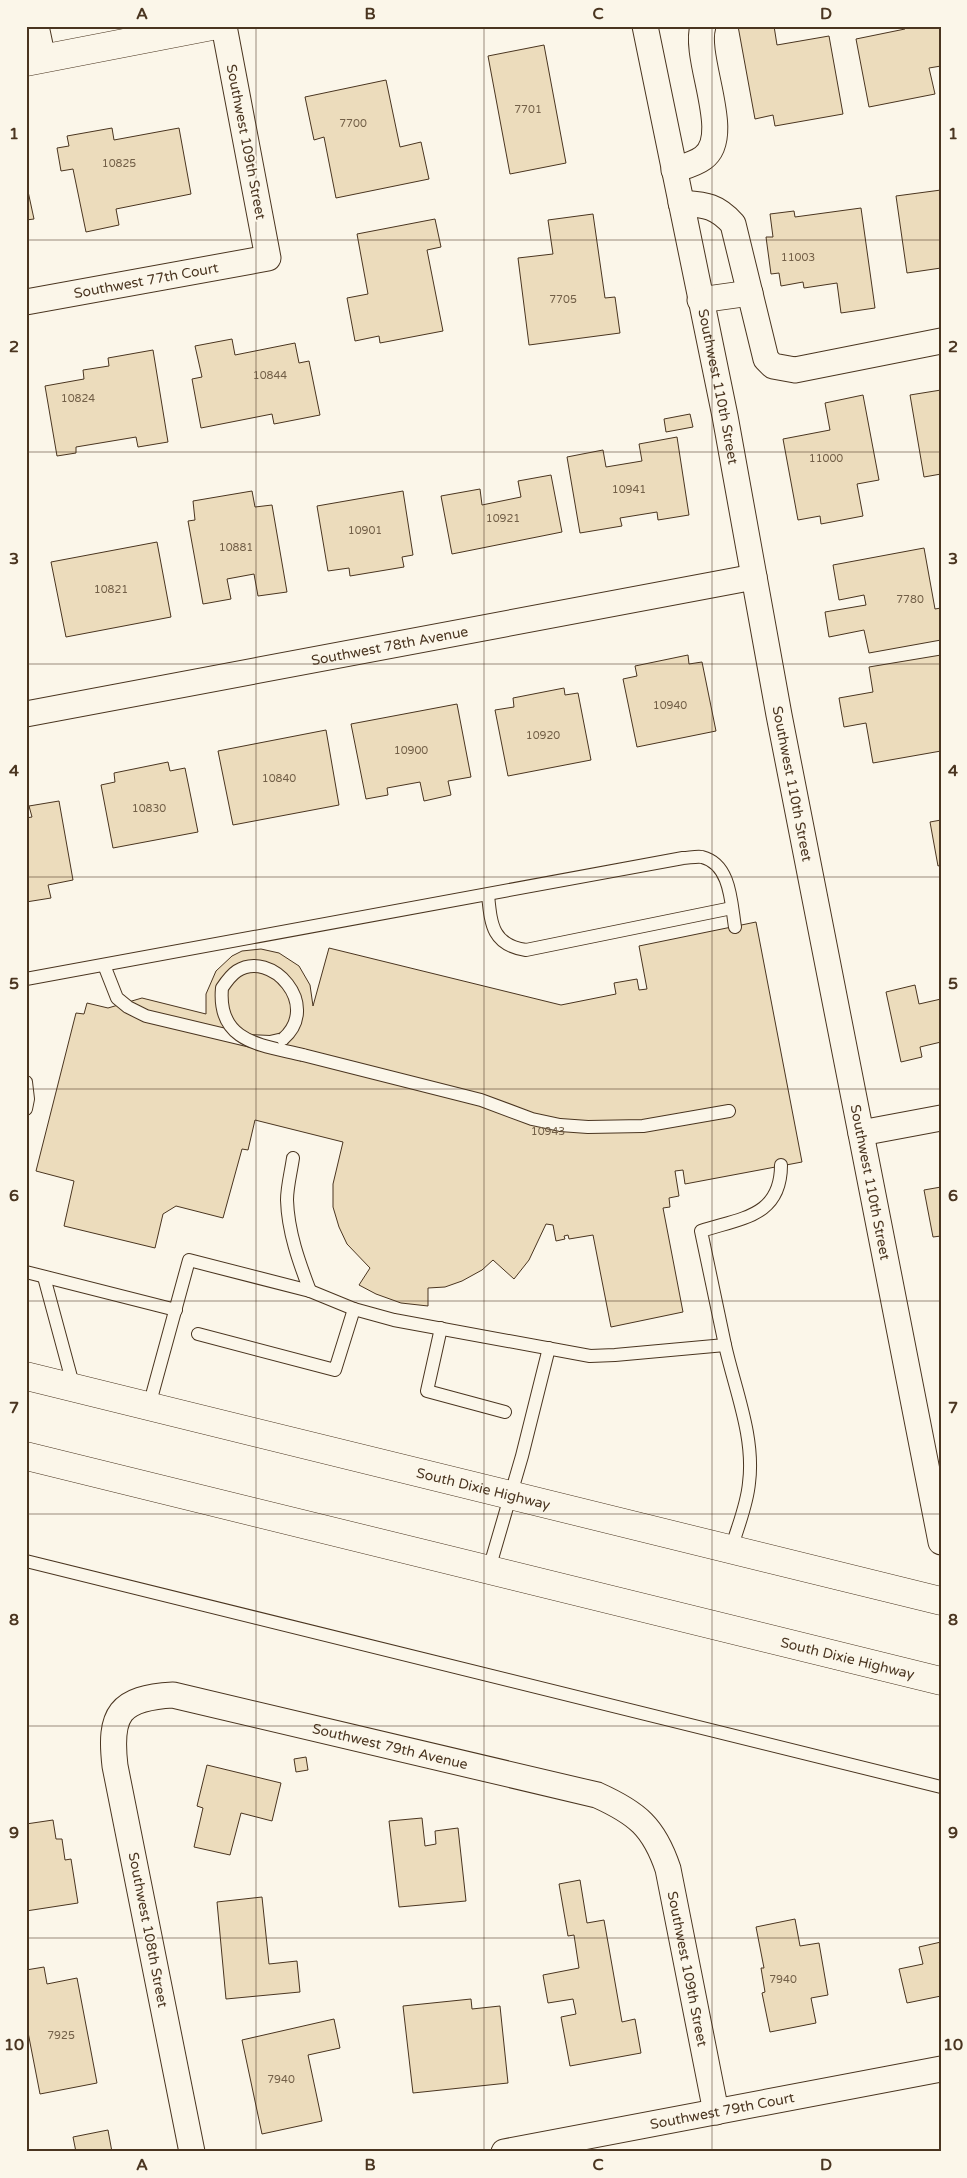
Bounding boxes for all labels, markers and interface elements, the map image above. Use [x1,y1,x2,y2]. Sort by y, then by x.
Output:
text: A [136,4,148,24]
text: B [364,4,376,24]
text: C [592,4,604,24]
text: D [820,4,832,24]
street label: Southwest 109th Street [223,63,270,222]
house number: 7701 [514,103,542,116]
house number: 7700 [339,117,367,130]
text: 1 [9,124,19,144]
text: 1 [948,124,958,144]
house number: 10825 [102,157,136,170]
house number: 11003 [781,251,815,264]
street label: Southwest 77th Court [72,259,220,302]
house number: 7705 [549,293,577,306]
street label: Southwest 110th Street [695,307,742,466]
text: 2 [9,337,19,357]
text: 2 [948,337,958,357]
house number: 10844 [253,369,287,382]
house number: 10824 [61,392,95,405]
house number: 11000 [809,452,843,465]
house number: 10941 [612,483,646,496]
house number: 10921 [486,512,520,525]
house number: 10901 [348,524,382,537]
house number: 10881 [219,541,253,554]
text: 3 [9,549,19,569]
text: 3 [948,549,958,569]
house number: 10821 [94,583,128,596]
house number: 7780 [896,593,924,606]
street label: Southwest 78th Avenue [310,622,470,669]
house number: 10940 [653,699,687,712]
street label: Southwest 110th Street [769,705,816,864]
house number: 10920 [526,729,560,742]
house number: 10900 [394,744,428,757]
text: 4 [9,761,19,781]
text: 4 [948,761,958,781]
house number: 10840 [262,772,296,785]
house number: 10830 [132,802,166,815]
text: 5 [9,974,19,994]
text: 5 [948,974,958,994]
street label: Southwest 110th Street [847,1103,894,1262]
house number: 10943 [531,1125,565,1138]
text: 6 [9,1186,19,1206]
text: 6 [948,1186,958,1206]
text: 7 [9,1398,19,1418]
text: 7 [948,1398,958,1418]
street label: South Dixie Highway [415,1464,552,1513]
text: 8 [9,1610,19,1630]
text: 8 [948,1610,958,1630]
street label: South Dixie Highway [779,1633,917,1683]
street label: Southwest 79th Avenue [311,1720,470,1773]
text: 9 [9,1823,19,1843]
text: 9 [948,1823,958,1843]
street label: Southwest 108th Street [125,1851,172,2010]
street label: Southwest 109th Street [664,1890,711,2049]
house number: 7940 [769,1973,797,1986]
house number: 7925 [47,2029,75,2042]
text: 10 [4,2035,24,2055]
text: 10 [943,2035,963,2055]
house number: 7940 [267,2073,295,2086]
street label: Southwest 79th Court [649,2088,796,2133]
text: A [136,2155,148,2175]
text: B [364,2155,376,2175]
text: C [592,2155,604,2175]
text: D [820,2155,832,2175]

